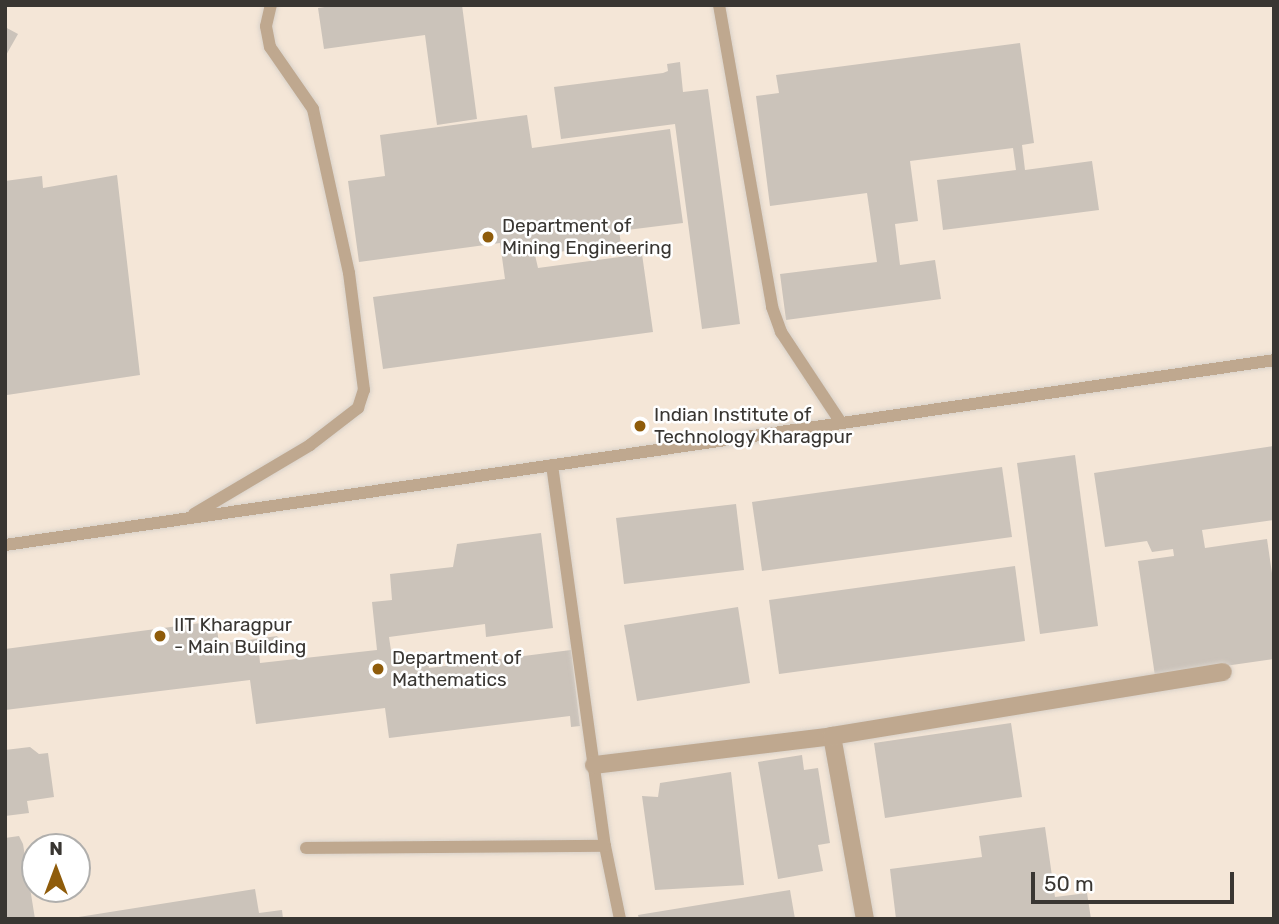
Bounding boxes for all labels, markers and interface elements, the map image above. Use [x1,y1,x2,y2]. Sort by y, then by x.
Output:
place label: Department of Mining Engineering [502,215,672,259]
marker: Department of Mining Engineering [480,229,496,245]
place label: Indian Institute of Technology Kharagpur [654,404,853,448]
marker: Indian Institute of Technology Kharagpur [632,418,648,434]
place label: IIT Kharagpur - Main Building [174,614,306,658]
marker: IIT Kharagpur - Main Building [152,628,168,644]
place label: Department of Mathematics [392,647,521,691]
marker: Department of Mathematics [370,661,386,677]
north arrow [21,833,91,903]
text: N [49,837,63,860]
scale bar [1034,858,1237,902]
text: 50 m [1044,871,1094,896]

